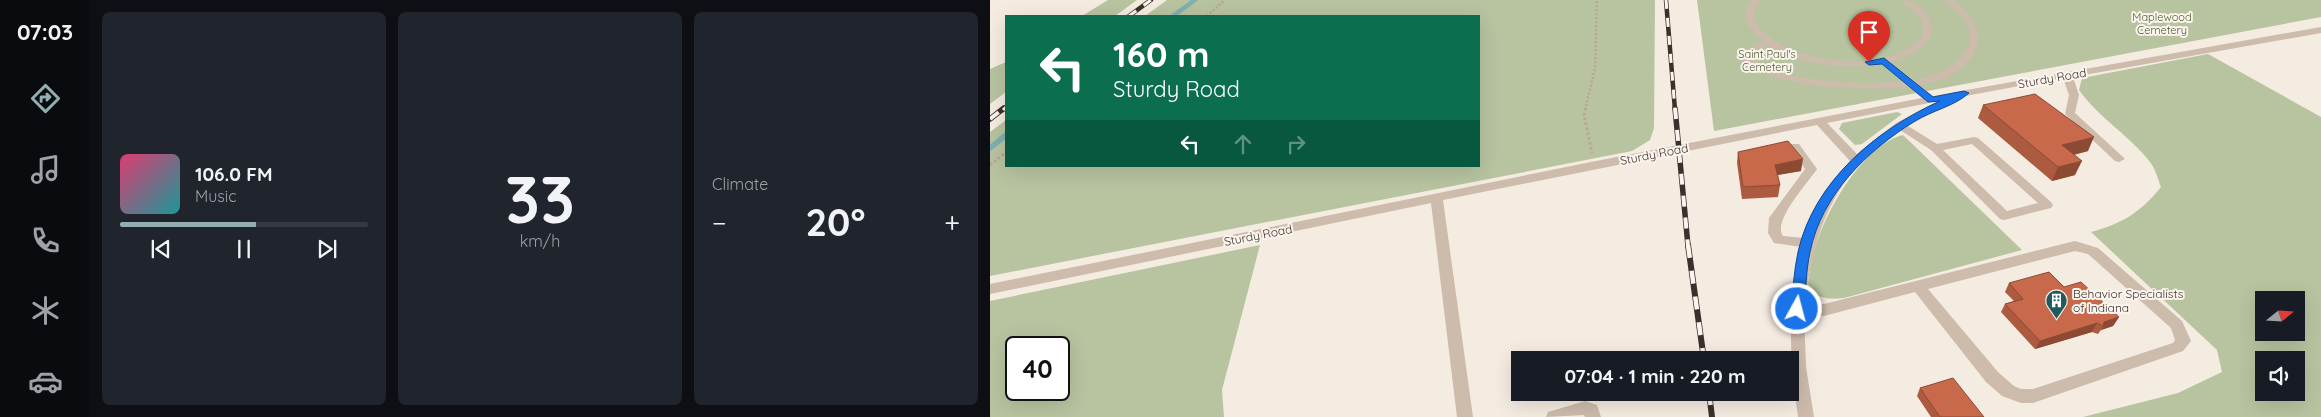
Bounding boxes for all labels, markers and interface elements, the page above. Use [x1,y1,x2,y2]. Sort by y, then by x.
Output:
park label: Maplewood Cemetery [2132,10,2192,37]
pin [1848,11,1890,62]
text: 07:03 [17,18,73,46]
icon: arrive [1855,18,1883,46]
text: 160 m [1113,32,1210,76]
icon: left [1030,35,1095,100]
park label: Saint Paul's Cemetery [1738,47,1796,74]
street label: Sturdy Road [2017,65,2087,91]
text: Sturdy Road [1113,75,1240,103]
icon: directions [28,81,63,116]
icon: left [1176,130,1204,158]
icon: ahead [1229,130,1257,158]
icon: right [1282,130,1310,158]
street label: Sturdy Road [1619,140,1689,168]
icon: music [28,152,63,187]
text: 33 [505,158,575,239]
text: 106.0 FM [195,162,273,186]
text: Climate [712,174,768,194]
text: Music [195,186,237,206]
text: 20° [805,198,865,246]
text: − [712,205,727,240]
text: + [944,205,960,240]
street label: Sturdy Road [1223,221,1293,249]
icon: phone [28,223,63,258]
text: km/h [520,231,560,251]
icon: previous [147,235,175,263]
icon: pause [230,235,258,263]
icon: next [313,235,341,263]
position arrow [1770,282,1822,334]
place label: Behavior Specialists of Indiana [2073,286,2184,315]
building icon: Behavior Specialists of Indiana [2045,288,2069,319]
north arrow [2255,291,2305,341]
map controls [2255,291,2305,401]
icon: climate [28,293,63,328]
speed limit sign: 40 [1005,336,1070,401]
button: sound [2255,351,2305,401]
icon: car [28,364,63,399]
text: 07:04 · 1 min · 220 m [1564,364,1746,388]

